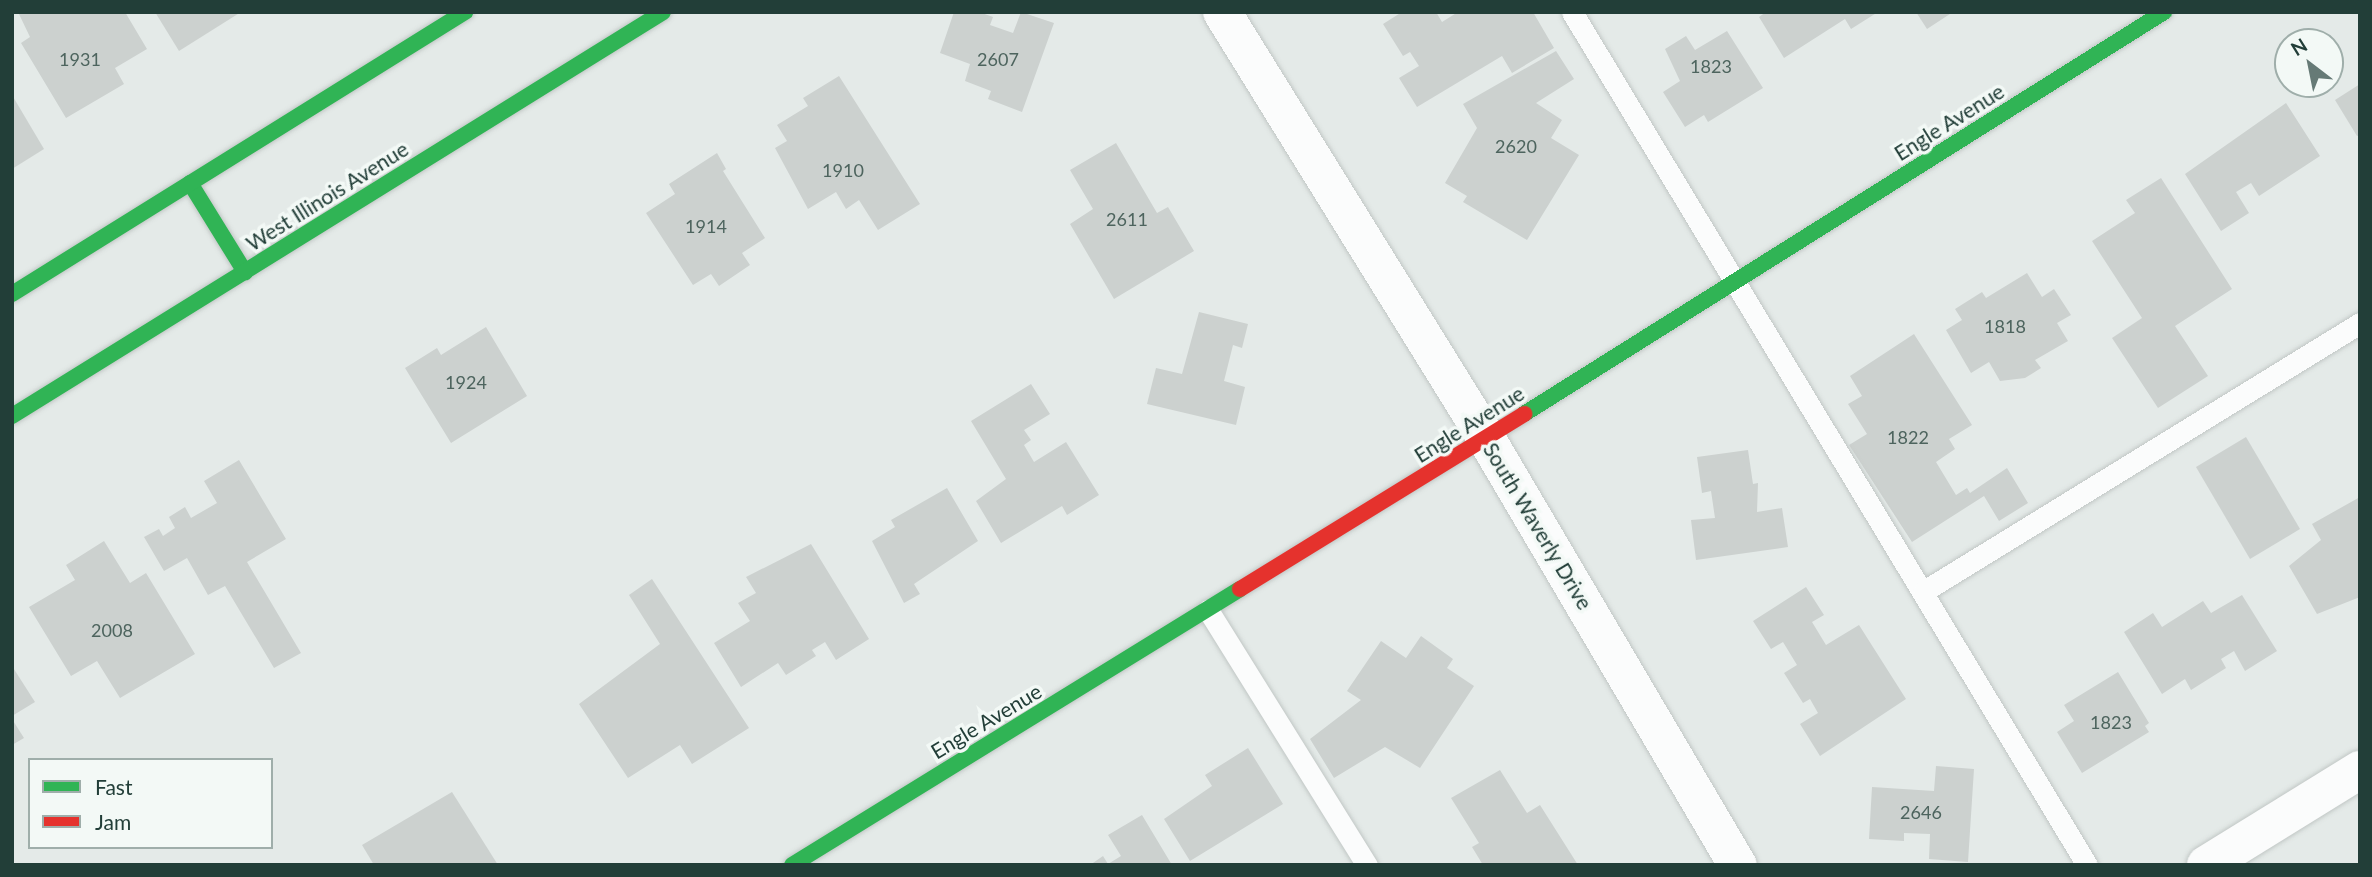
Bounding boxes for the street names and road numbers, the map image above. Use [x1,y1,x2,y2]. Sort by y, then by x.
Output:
street label: Engle Avenue [1889,78,2009,166]
street label: West Illinois Avenue [241,136,413,256]
street label: Engle Avenue [1409,380,1529,468]
street label: South Waverly Drive [1478,438,1598,614]
street label: Engle Avenue [926,678,1046,764]

